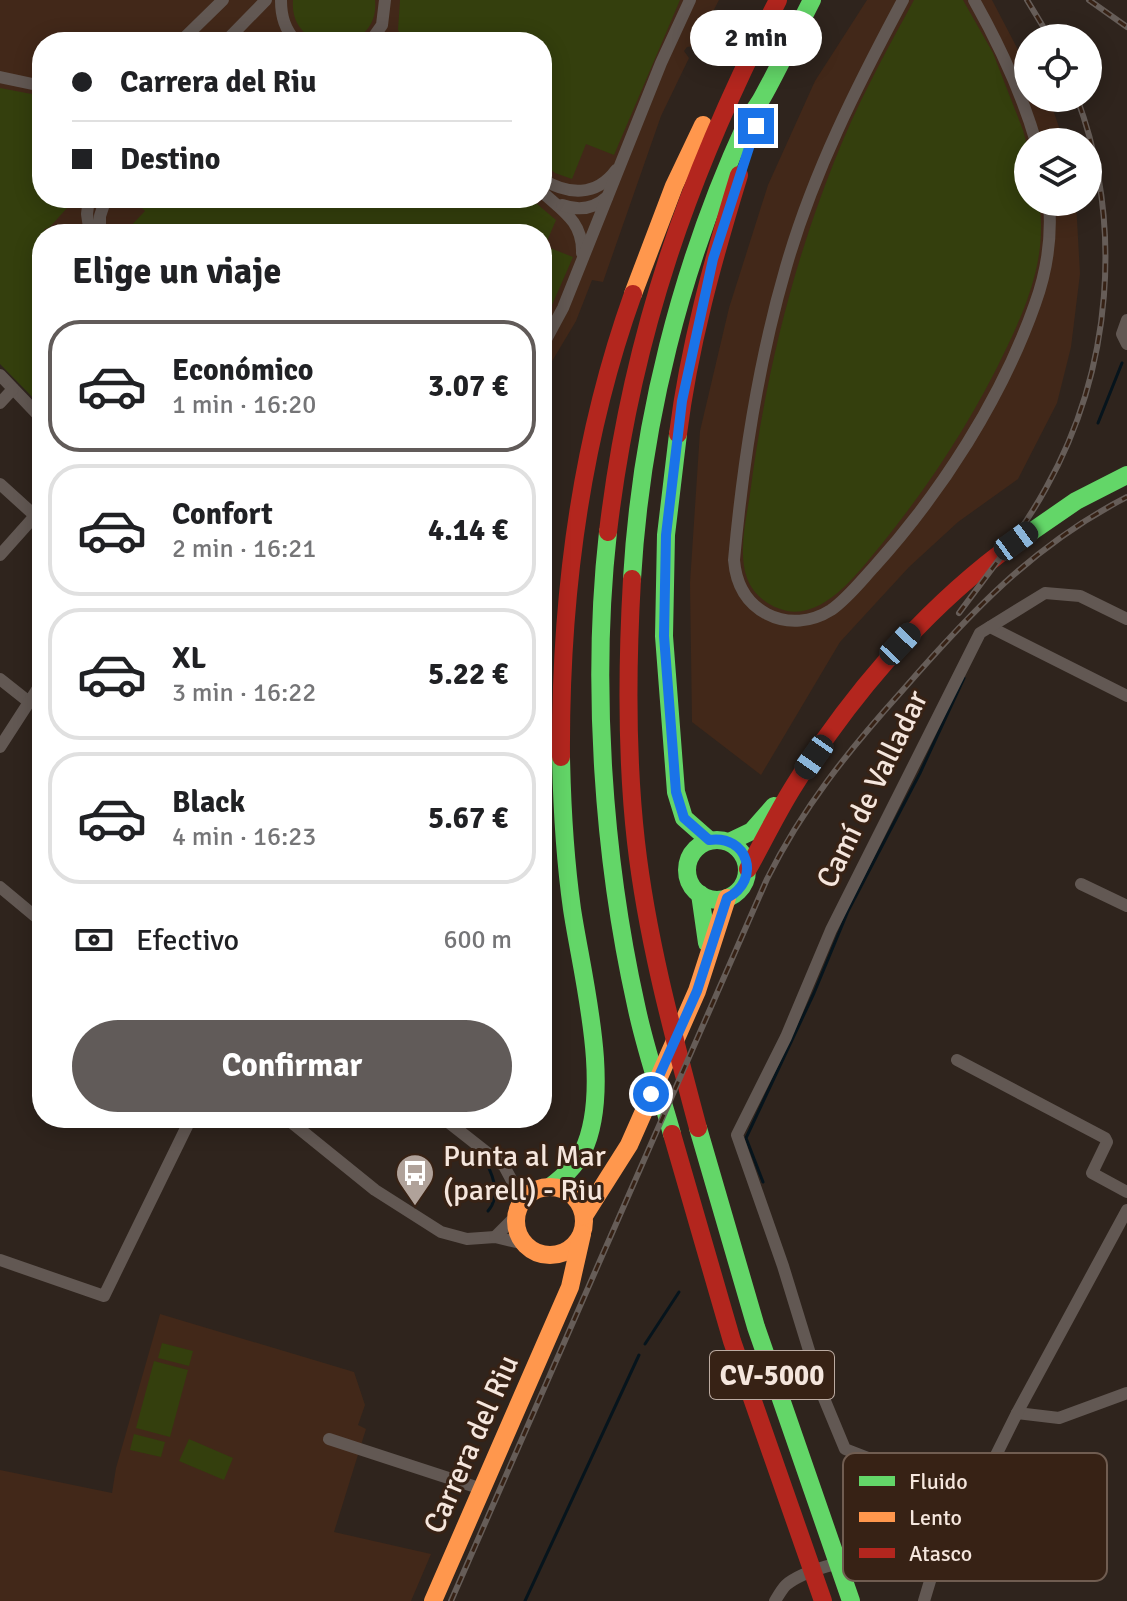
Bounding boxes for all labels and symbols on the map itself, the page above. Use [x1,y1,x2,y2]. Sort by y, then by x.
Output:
callout: 2 min [690,10,822,66]
route end [738,108,774,144]
car [990,517,1042,565]
car [875,618,925,670]
street label: Camí de Valladar [809,684,936,894]
car [790,730,838,784]
route start [633,1076,669,1112]
place label: Punta al Mar (parell) - Riu [443,1138,606,1209]
bus stop icon: Punta al Mar (parell) - Riu [394,1152,436,1207]
street label: Carrera del Riu [416,1349,527,1539]
road number: CV-5000 [710,1351,834,1399]
legend [843,1453,1107,1581]
text: Fluido [909,1468,968,1495]
text: Lento [909,1504,962,1531]
text: Atasco [909,1540,972,1567]

